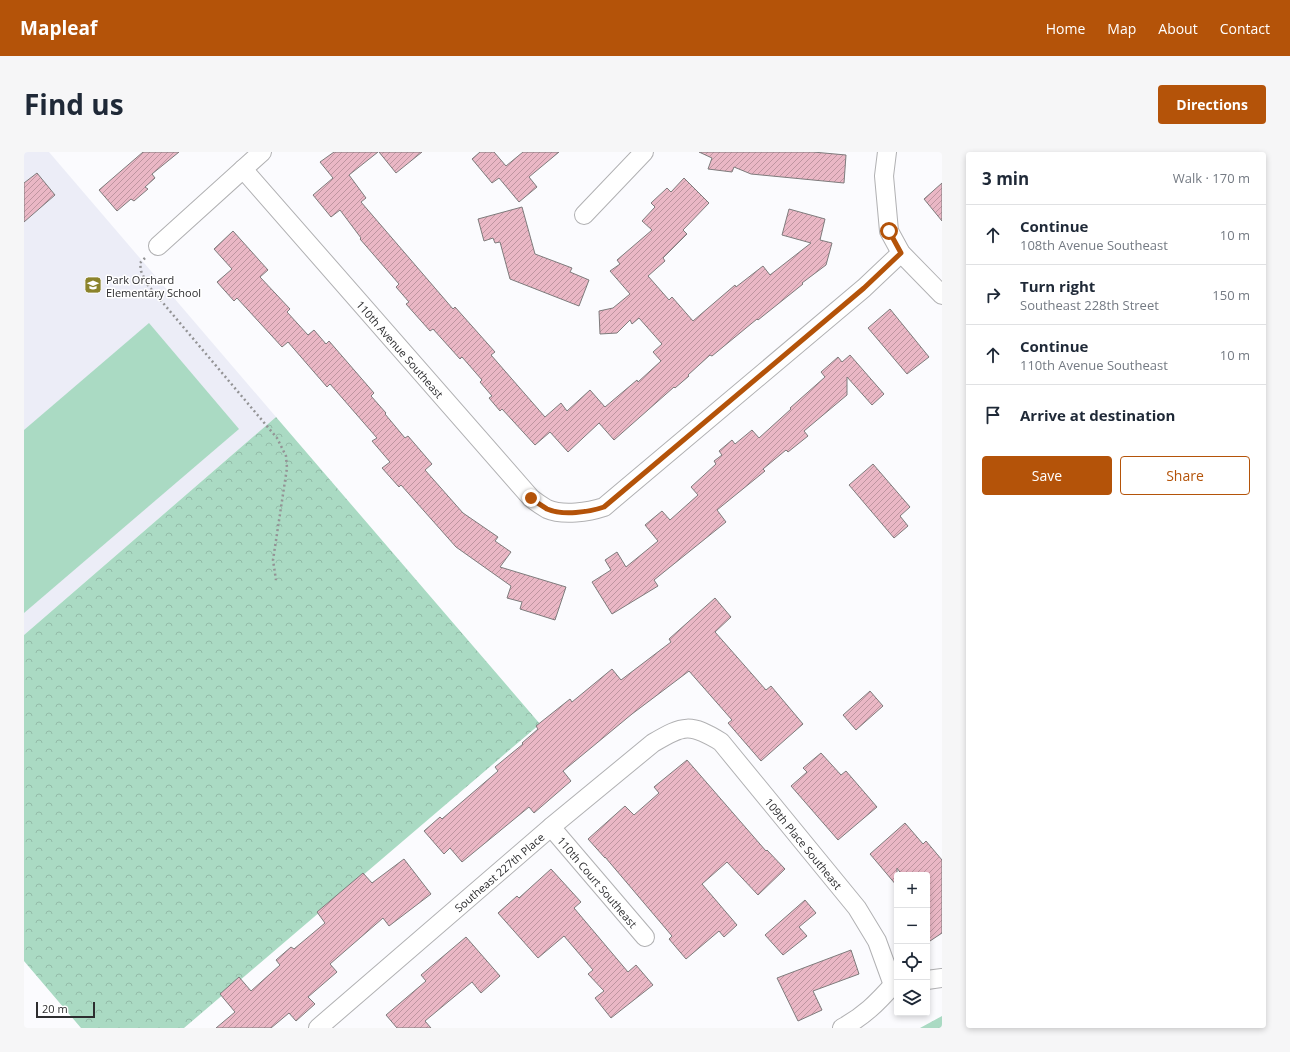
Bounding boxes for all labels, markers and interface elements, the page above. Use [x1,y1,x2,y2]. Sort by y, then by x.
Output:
text: Mapleaf [20,15,97,41]
text: Home [1046,19,1085,38]
text: Map [1107,19,1136,38]
text: About [1158,19,1198,38]
text: Contact [1220,19,1270,38]
text: Find us [24,85,124,123]
button: Directions [1158,85,1266,124]
text: 3 min [982,167,1029,190]
text: Walk · 170 m [1173,169,1250,187]
text: Continue [1020,216,1088,236]
route start [880,222,898,240]
icon: ahead [982,224,1004,246]
text: 10 m [1220,226,1250,244]
text: 108th Avenue Southeast [1020,236,1168,254]
place label: Park Orchard Elementary School [106,272,201,300]
school or university icon: Park Orchard Elementary School [83,275,103,295]
text: Turn right [1020,276,1095,296]
icon: right [982,284,1004,306]
text: 150 m [1212,286,1250,304]
text: Southeast 228th Street [1020,296,1159,314]
street label: 110th Avenue Southeast [354,297,447,401]
text: Continue [1020,336,1088,356]
icon: ahead [982,344,1004,366]
text: 10 m [1220,346,1250,364]
text: 110th Avenue Southeast [1020,356,1168,374]
icon: arrive [982,404,1004,426]
text: Arrive at destination [1020,405,1175,425]
button: Save [982,456,1112,495]
button: Share [1120,456,1250,495]
route end [522,489,540,507]
street label: 109th Place Southeast [762,794,846,892]
street label: Southeast 227th Place [451,829,547,915]
street label: 110th Court Southeast [555,833,641,931]
map controls [894,872,930,1016]
button: + [894,872,930,908]
button: − [894,908,930,944]
button: locate [894,944,930,980]
button: layers [894,980,930,1016]
scale bar [36,1000,95,1019]
text: 20 m [42,1001,68,1016]

